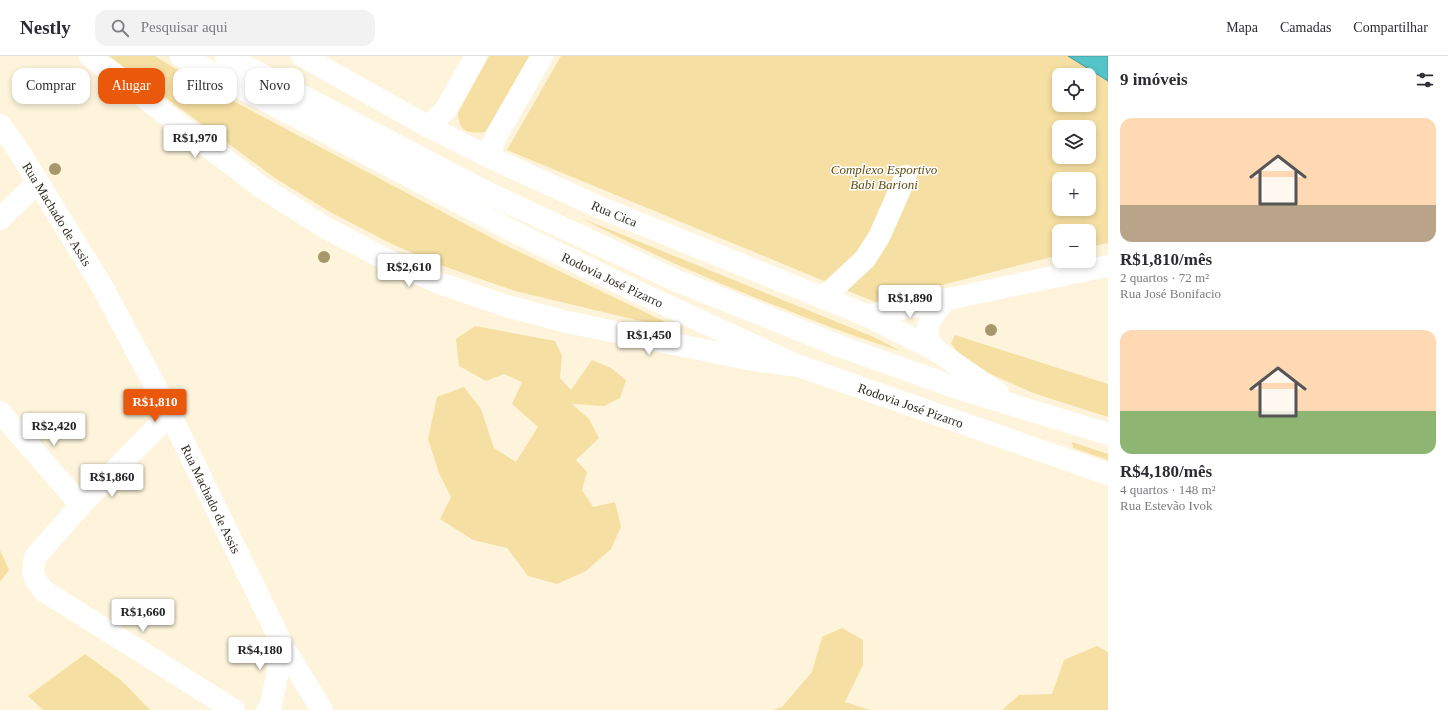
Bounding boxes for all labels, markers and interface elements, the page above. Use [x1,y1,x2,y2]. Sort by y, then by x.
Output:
search box [95,10,375,46]
text: Nestly [20,17,71,38]
icon: search [109,17,131,39]
text: Pesquisar aqui [141,19,228,35]
text: Mapa [1226,20,1258,35]
text: Camadas [1280,20,1331,35]
text: Compartilhar [1353,20,1428,35]
chip: Comprar [12,68,90,104]
chip: Alugar [98,68,165,104]
chip: Filtros [173,68,237,104]
chip: Novo [245,68,304,104]
map controls [1052,68,1096,268]
button: locate [1052,68,1096,112]
icon: filters [1414,69,1436,91]
text: 9 imóveis [1120,70,1188,89]
button: layers [1052,120,1096,164]
pin: R$1,970 [158,125,232,159]
text: R$1,970 [172,130,218,145]
icon: home [1242,144,1314,216]
street label: Rua Machado de Assis [20,159,95,269]
park label: Complexo Esportivo Babi Barioni [831,162,938,192]
button: + [1052,172,1096,216]
street label: Rua Cica [589,197,640,229]
button: − [1052,224,1096,268]
street label: Rodovia José Pizarro [559,249,666,310]
text: R$1,810/mês [1120,250,1212,269]
pin: R$2,610 [372,254,446,288]
text: R$2,610 [386,259,432,274]
text: 2 quartos · 72 m² [1120,270,1209,285]
pin: R$1,890 [873,285,947,319]
text: Rua José Bonifacio [1120,286,1221,301]
text: R$1,890 [887,290,933,305]
pin: R$1,450 [612,322,686,356]
text: R$1,450 [626,327,672,342]
icon: home [1242,356,1314,428]
street label: Rodovia José Pizarro [856,380,965,430]
pin: R$1,810 [118,389,192,423]
text: R$1,810 [132,394,178,409]
pin: R$2,420 [17,413,91,447]
text: R$2,420 [31,418,77,433]
street label: Rua Machado de Assis [179,442,244,556]
text: R$4,180/mês [1120,462,1212,481]
pin: R$1,860 [75,464,149,498]
text: R$1,860 [89,469,135,484]
text: 4 quartos · 148 m² [1120,482,1216,497]
text: Rua Estevão Ivok [1120,498,1212,513]
pin: R$1,660 [106,599,180,633]
text: R$1,660 [120,604,166,619]
pin: R$4,180 [223,637,297,671]
text: R$4,180 [237,642,283,657]

